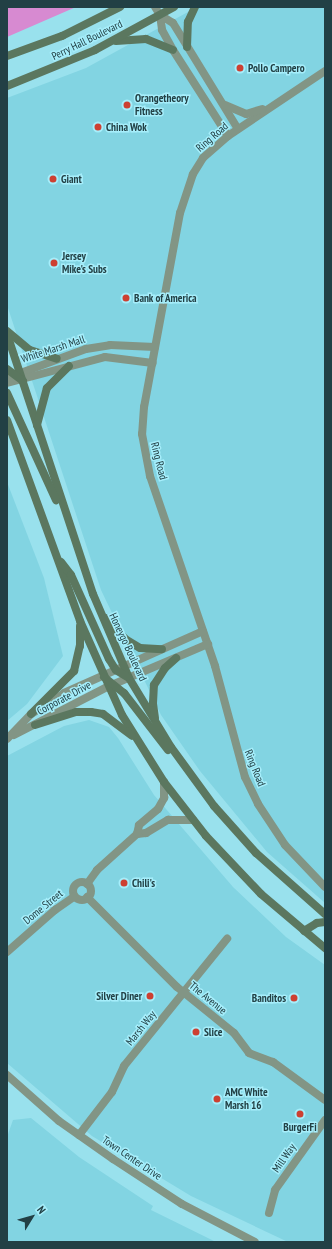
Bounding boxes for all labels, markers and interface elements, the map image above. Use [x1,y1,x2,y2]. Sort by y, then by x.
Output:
street label: Perry Hall Boulevard [49,17,125,63]
place label: Pollo Campero [248,61,305,75]
marker: Pollo Campero [235,63,245,73]
place label: Orangetheory Fitness [135,92,189,118]
marker: Orangetheory Fitness [122,100,132,110]
street label: Ring Road [193,119,231,155]
place label: China Wok [106,120,147,134]
marker: China Wok [93,122,103,132]
place label: Giant [61,172,82,186]
marker: Giant [48,174,58,184]
place label: Jersey Mike's Subs [62,250,107,276]
marker: Jersey Mike's Subs [49,258,59,268]
place label: Bank of America [134,291,197,305]
marker: Bank of America [121,293,131,303]
street label: White Marsh Mall [19,332,87,366]
street label: Ring Road [148,441,170,481]
street label: Honeygo Boulevard [106,611,150,683]
street label: Corporate Drive [35,678,93,718]
street label: Ring Road [242,748,268,788]
place label: Chili's [132,876,155,890]
marker: Chili's [119,878,129,888]
street label: Dome Street [20,887,66,927]
street label: The Avenue [187,979,229,1017]
place label: Silver Diner [96,989,142,1003]
marker: Silver Diner [145,991,155,1001]
place label: Banditos [252,991,286,1005]
marker: Banditos [289,993,299,1003]
street label: Marsh Way [123,1008,159,1048]
place label: Slice [204,1025,222,1039]
marker: Slice [191,1027,201,1037]
place label: AMC White Marsh 16 [225,1086,268,1112]
marker: AMC White Marsh 16 [212,1094,222,1104]
marker: BurgerFi [295,1109,305,1119]
place label: BurgerFi [283,1120,317,1134]
street label: Town Center Drive [100,1133,164,1183]
street label: Mill Way [269,1141,299,1175]
north arrow [12,1197,52,1237]
text: N [34,1203,49,1216]

